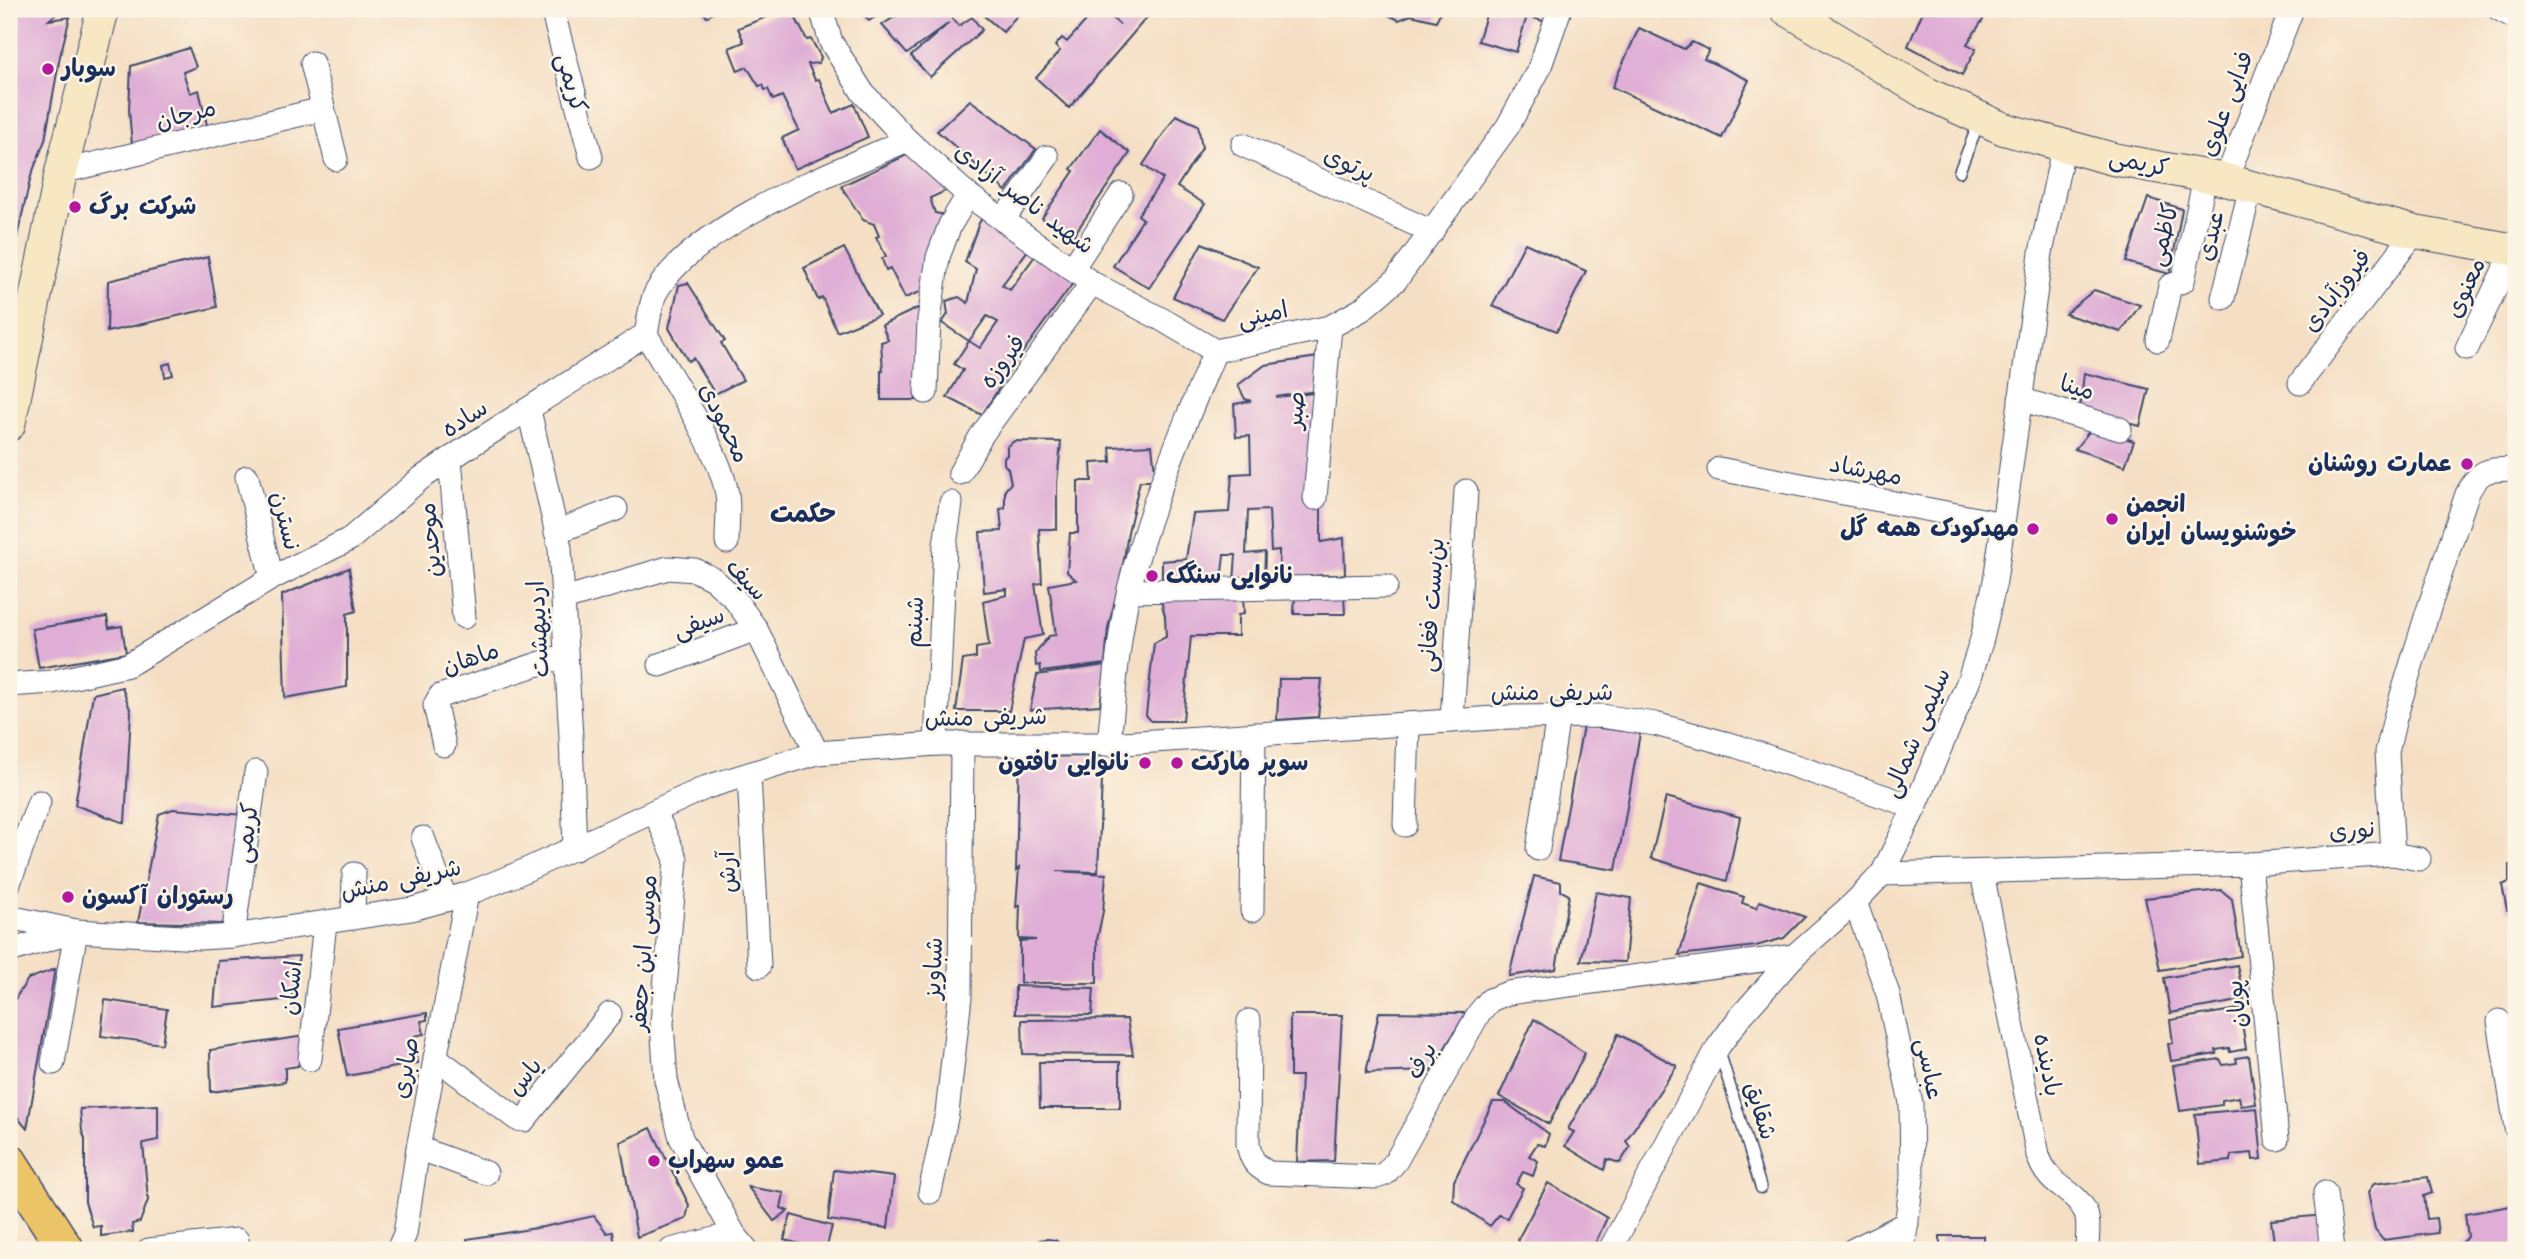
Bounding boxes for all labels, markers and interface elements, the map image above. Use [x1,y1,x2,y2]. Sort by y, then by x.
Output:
street label: فدایی علوی [2191,46,2263,162]
street label: کریمی [547,49,595,117]
place label: سوبار [60,52,116,86]
marker: سوبار [40,61,56,77]
street label: مرجان [152,91,220,139]
street label: شهید ناصر آزادی [947,135,1101,263]
street label: پرتوی [1318,138,1380,192]
street label: کریمی [2106,140,2172,186]
place label: شرکت برگ [89,190,197,224]
marker: شرکت برگ [67,199,83,215]
street label: کاظمی [2140,200,2188,270]
street label: عبدی [2188,207,2234,265]
street label: فیروزآبادی [2294,242,2380,340]
street label: معنوی [2437,252,2495,324]
street label: امینی [1235,293,1291,337]
street label: فیروزه [972,328,1034,396]
street label: مینا [2055,367,2099,409]
street label: محمودی [690,377,758,469]
street label: صبر [1277,390,1315,432]
street label: ساده [435,391,495,447]
street label: مهرشاد [1827,447,1905,495]
place label: عمارت روشنان [2308,447,2453,481]
marker: عمارت روشنان [2459,456,2475,472]
street label: نسترن [261,488,309,554]
place label: انجمن خوشنویسان ایران [2126,488,2297,550]
district label: حکمت [770,496,836,532]
street label: موحدین [411,501,451,579]
marker: انجمن خوشنویسان ایران [2104,511,2120,527]
place label: مهدکودک همه گل [1840,512,2019,546]
marker: مهدکودک همه گل [2025,521,2041,537]
street label: بن‌بست فغانی [1410,537,1454,673]
street label: سیف [717,551,775,609]
place label: نانوایی سنگک [1166,559,1295,593]
marker: نانوایی سنگک [1144,568,1160,584]
street label: اردیبهشت [519,580,559,678]
street label: شبنم [897,595,933,649]
street label: سیفی [668,598,730,648]
street label: ماهان [438,634,504,684]
street label: سلیمی شمالی [1874,663,1960,803]
street label: شریفی منش [1491,676,1613,710]
street label: شریفی منش [924,700,1048,736]
place label: نانوایی تافتون [998,746,1131,780]
place label: سوپر مارکت [1191,746,1308,780]
marker: نانوایی تافتون [1137,755,1153,771]
marker: سوپر مارکت [1169,755,1185,771]
street label: کریمی [226,801,268,865]
street label: نوری [2328,812,2376,850]
street label: آرش [710,849,746,894]
street label: شریفی منش [338,851,464,909]
street label: موسی ابن جعفر [621,874,666,1034]
place label: رستوران آکسون [82,880,234,914]
marker: رستوران آکسون [60,889,76,905]
street label: شباویز [916,936,952,1002]
street label: اشکان [272,959,312,1017]
street label: پویان [2218,978,2256,1030]
street label: بادینده [2024,1031,2070,1099]
street label: صابری [383,1034,429,1102]
street label: عباسی [1906,1035,1952,1103]
street label: برف [1398,1036,1446,1086]
street label: یاس [499,1051,551,1103]
street label: شقایق [1735,1078,1785,1144]
place label: عمو سهراب [668,1144,784,1178]
marker: عمو سهراب [646,1153,662,1169]

